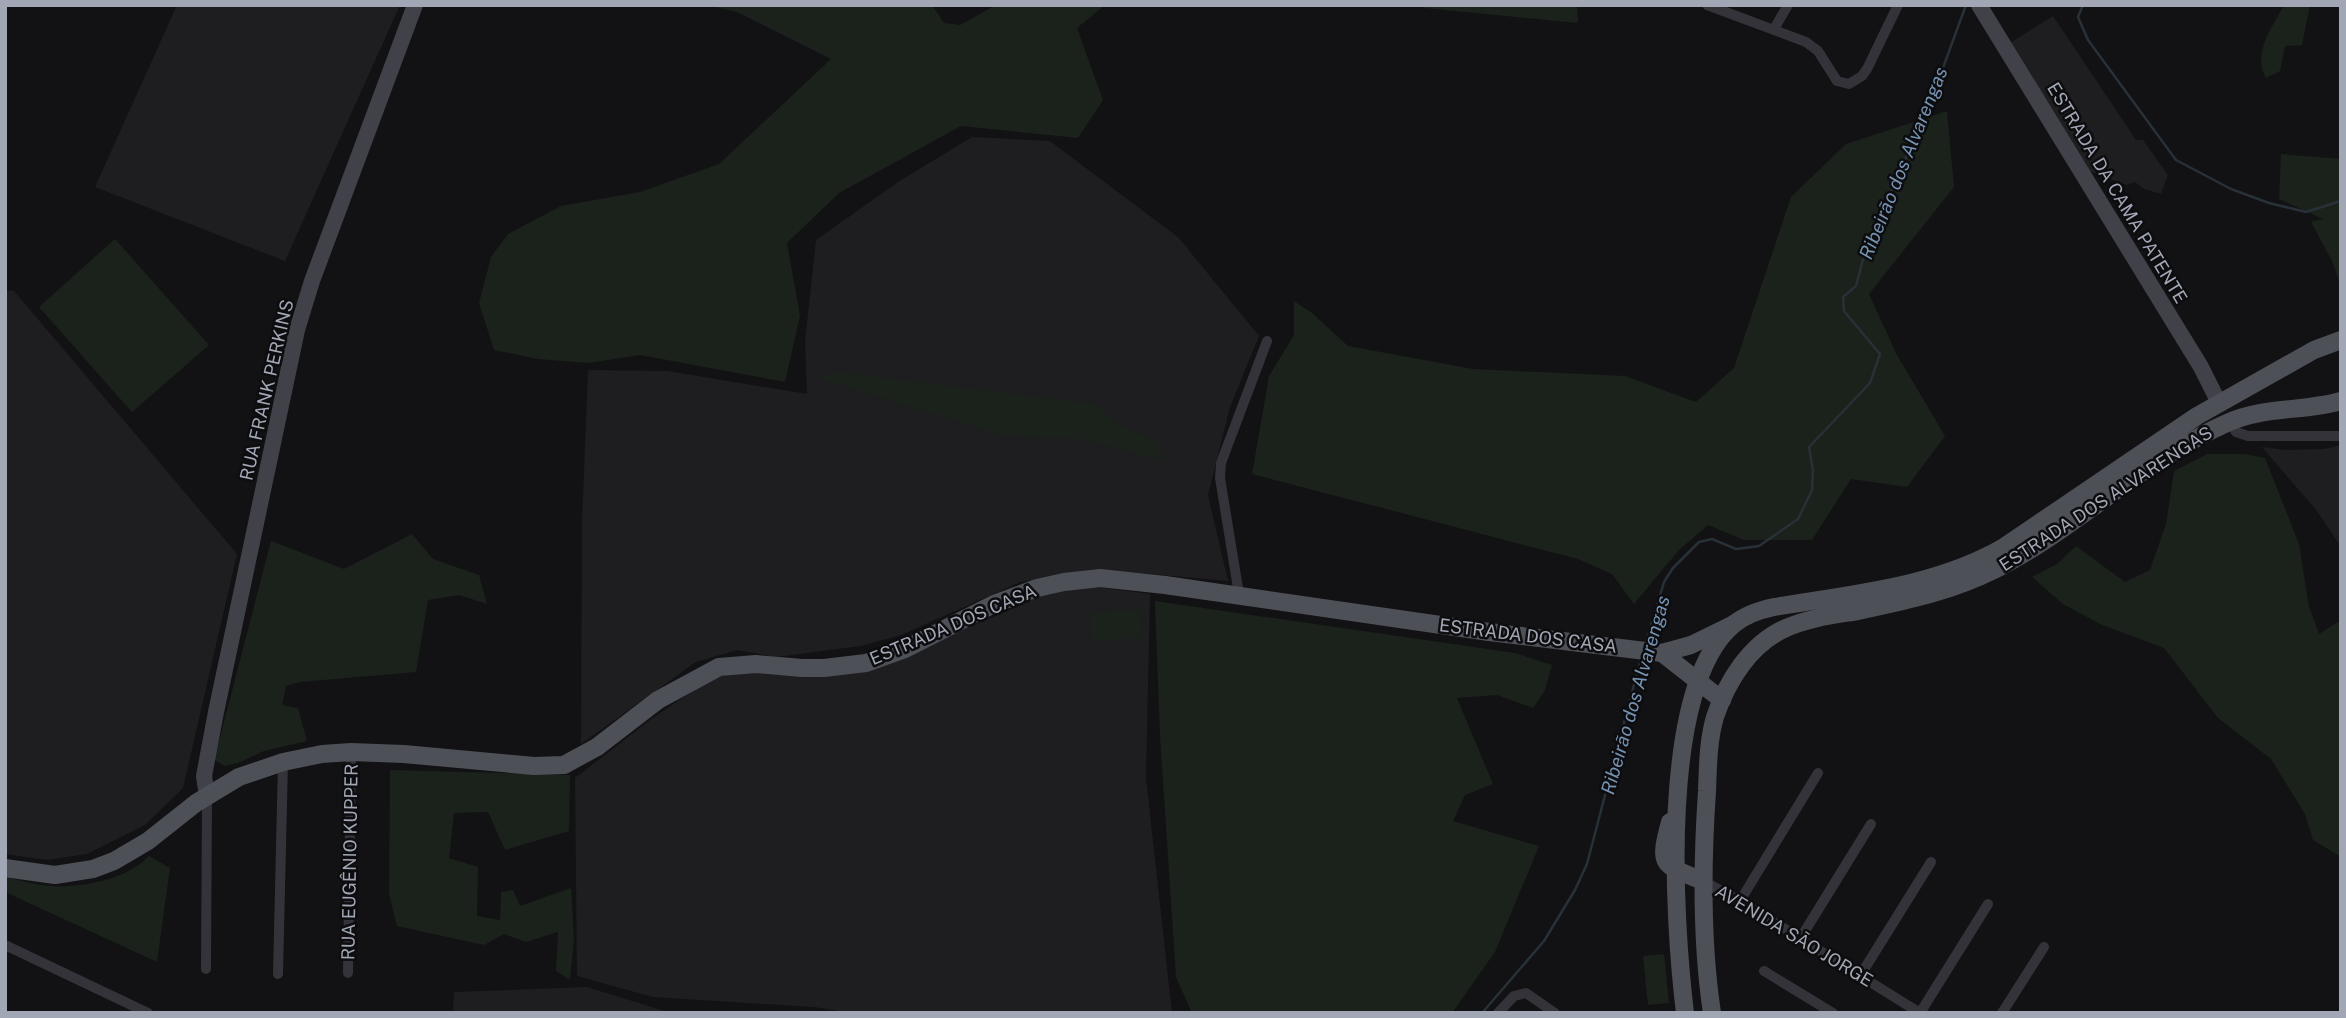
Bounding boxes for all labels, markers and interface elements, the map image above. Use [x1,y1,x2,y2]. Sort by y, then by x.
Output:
water label: Ribeirão dos Alvarengas [1854,64,1952,262]
street label: ESTRADA DA CAMA PATENTE [2043,78,2192,307]
street label: RUA FRANK PERKINS [235,297,298,482]
street label: ESTRADA DOS ALVARENGAS [1995,422,2216,575]
street label: ESTRADA DOS CASA [866,580,1040,669]
water label: Ribeirão dos Alvarengas [1596,593,1674,797]
street label: ESTRADA DOS CASA [1438,614,1618,657]
street label: RUA EUGÊNIO KUPPER [337,764,362,960]
street label: AVENIDA SÃO JORGE [1712,879,1877,991]

